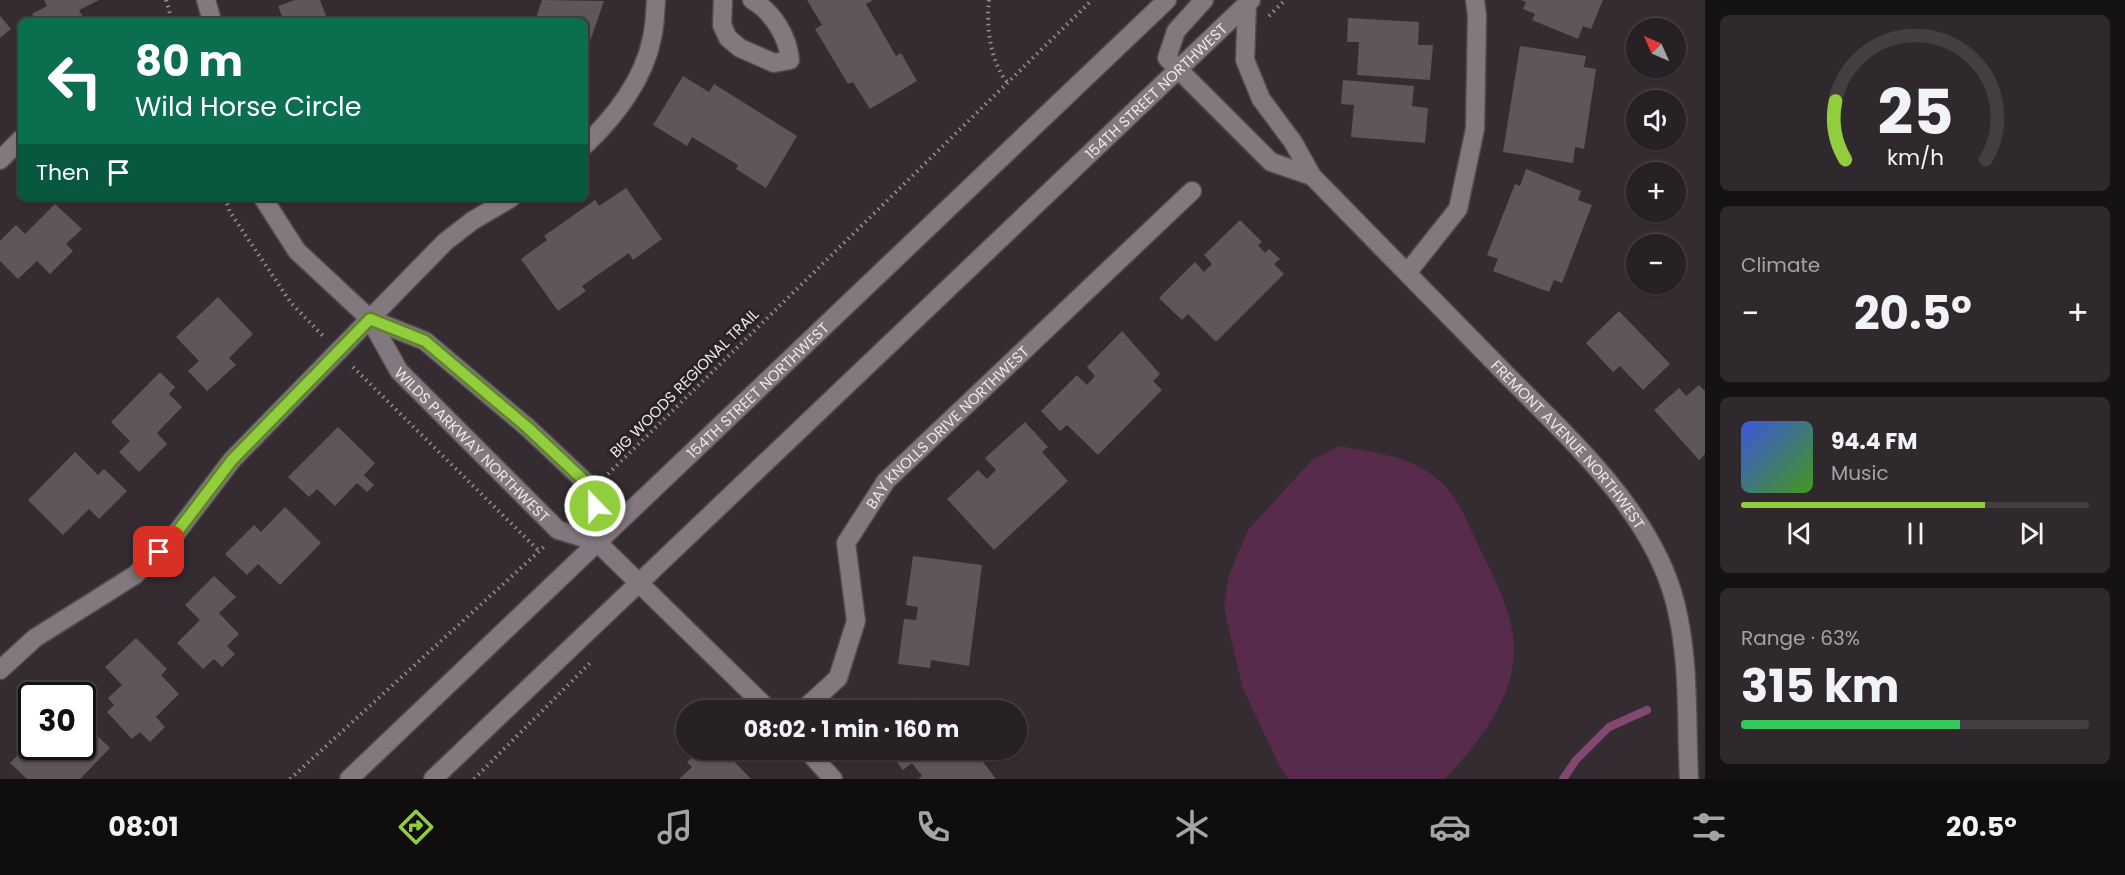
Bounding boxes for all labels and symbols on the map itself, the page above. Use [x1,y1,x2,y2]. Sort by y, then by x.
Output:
street label: 154TH STREET NORTHWEST [1080,18,1231,164]
north arrow [1626,18,1686,78]
street label: BIG WOODS REGIONAL TRAIL [605,304,763,462]
street label: 154TH STREET NORTHWEST [682,317,833,463]
street label: BAY KNOLLS DRIVE NORTHWEST [860,341,1033,513]
street label: FREMONT AVENUE NORTHWEST [1487,355,1650,533]
street label: WILDS PARKWAY NORTHWEST [390,362,555,527]
position arrow [563,474,627,538]
pin [133,526,184,577]
speed limit sign: 30 [18,682,96,760]

